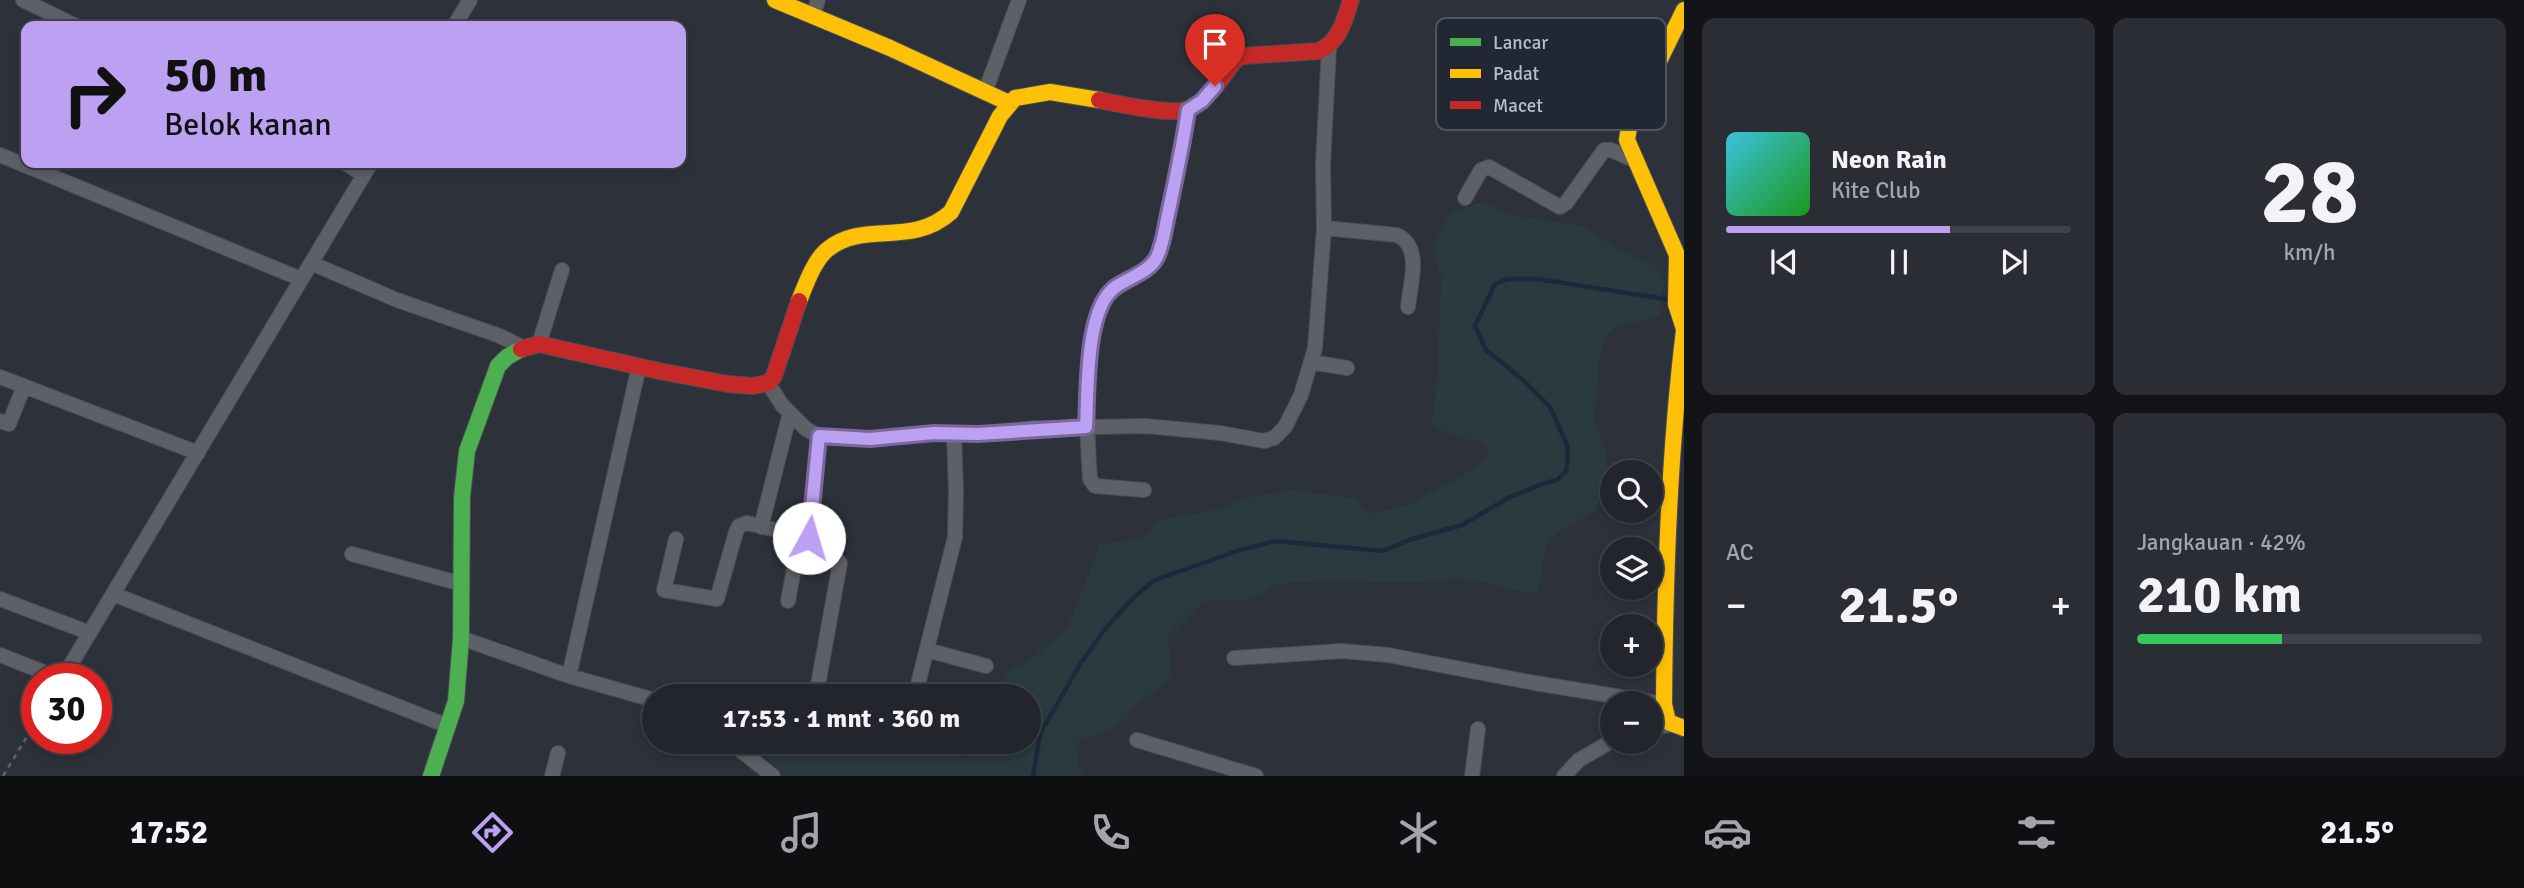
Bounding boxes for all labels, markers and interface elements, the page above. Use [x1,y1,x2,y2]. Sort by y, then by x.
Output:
pin [1185,14,1245,86]
legend [1436,18,1666,130]
icon: arrive [1196,25,1234,63]
text: Lancar [1493,31,1548,55]
text: 50 m [164,45,267,105]
icon: right [49,49,140,140]
text: Padat [1493,62,1539,86]
text: Macet [1493,94,1543,118]
text: Belok kanan [164,105,332,144]
text: 28 [2260,136,2359,249]
text: Neon Rain [1831,144,1947,176]
text: Kite Club [1831,176,1920,205]
text: km/h [2283,238,2336,267]
icon: previous [1765,243,1803,281]
icon: pause [1880,243,1918,281]
icon: next [1995,243,2033,281]
map controls [1600,460,1663,754]
button: search [1600,460,1663,523]
position arrow [772,501,846,575]
text: Jangkauan · 42% [2137,528,2306,557]
button: layers [1600,537,1663,600]
text: AC [1726,538,1754,567]
text: 210 km [2137,563,2302,627]
text: 21.5° [1839,573,1958,637]
text: − [1726,582,1747,629]
text: + [2050,582,2071,629]
button: + [1600,614,1663,677]
speed limit sign: 30 [21,663,112,754]
button: − [1600,691,1663,754]
text: 17:53 · 1 mnt · 360 m [723,703,960,735]
icon: directions [468,808,517,857]
icon: music [777,808,826,857]
icon: phone [1086,808,1135,857]
icon: climate [1394,808,1443,857]
icon: car [1703,808,1752,857]
icon: filters [2012,808,2061,857]
text: 17:52 [130,813,208,852]
text: 21.5° [2320,813,2394,852]

